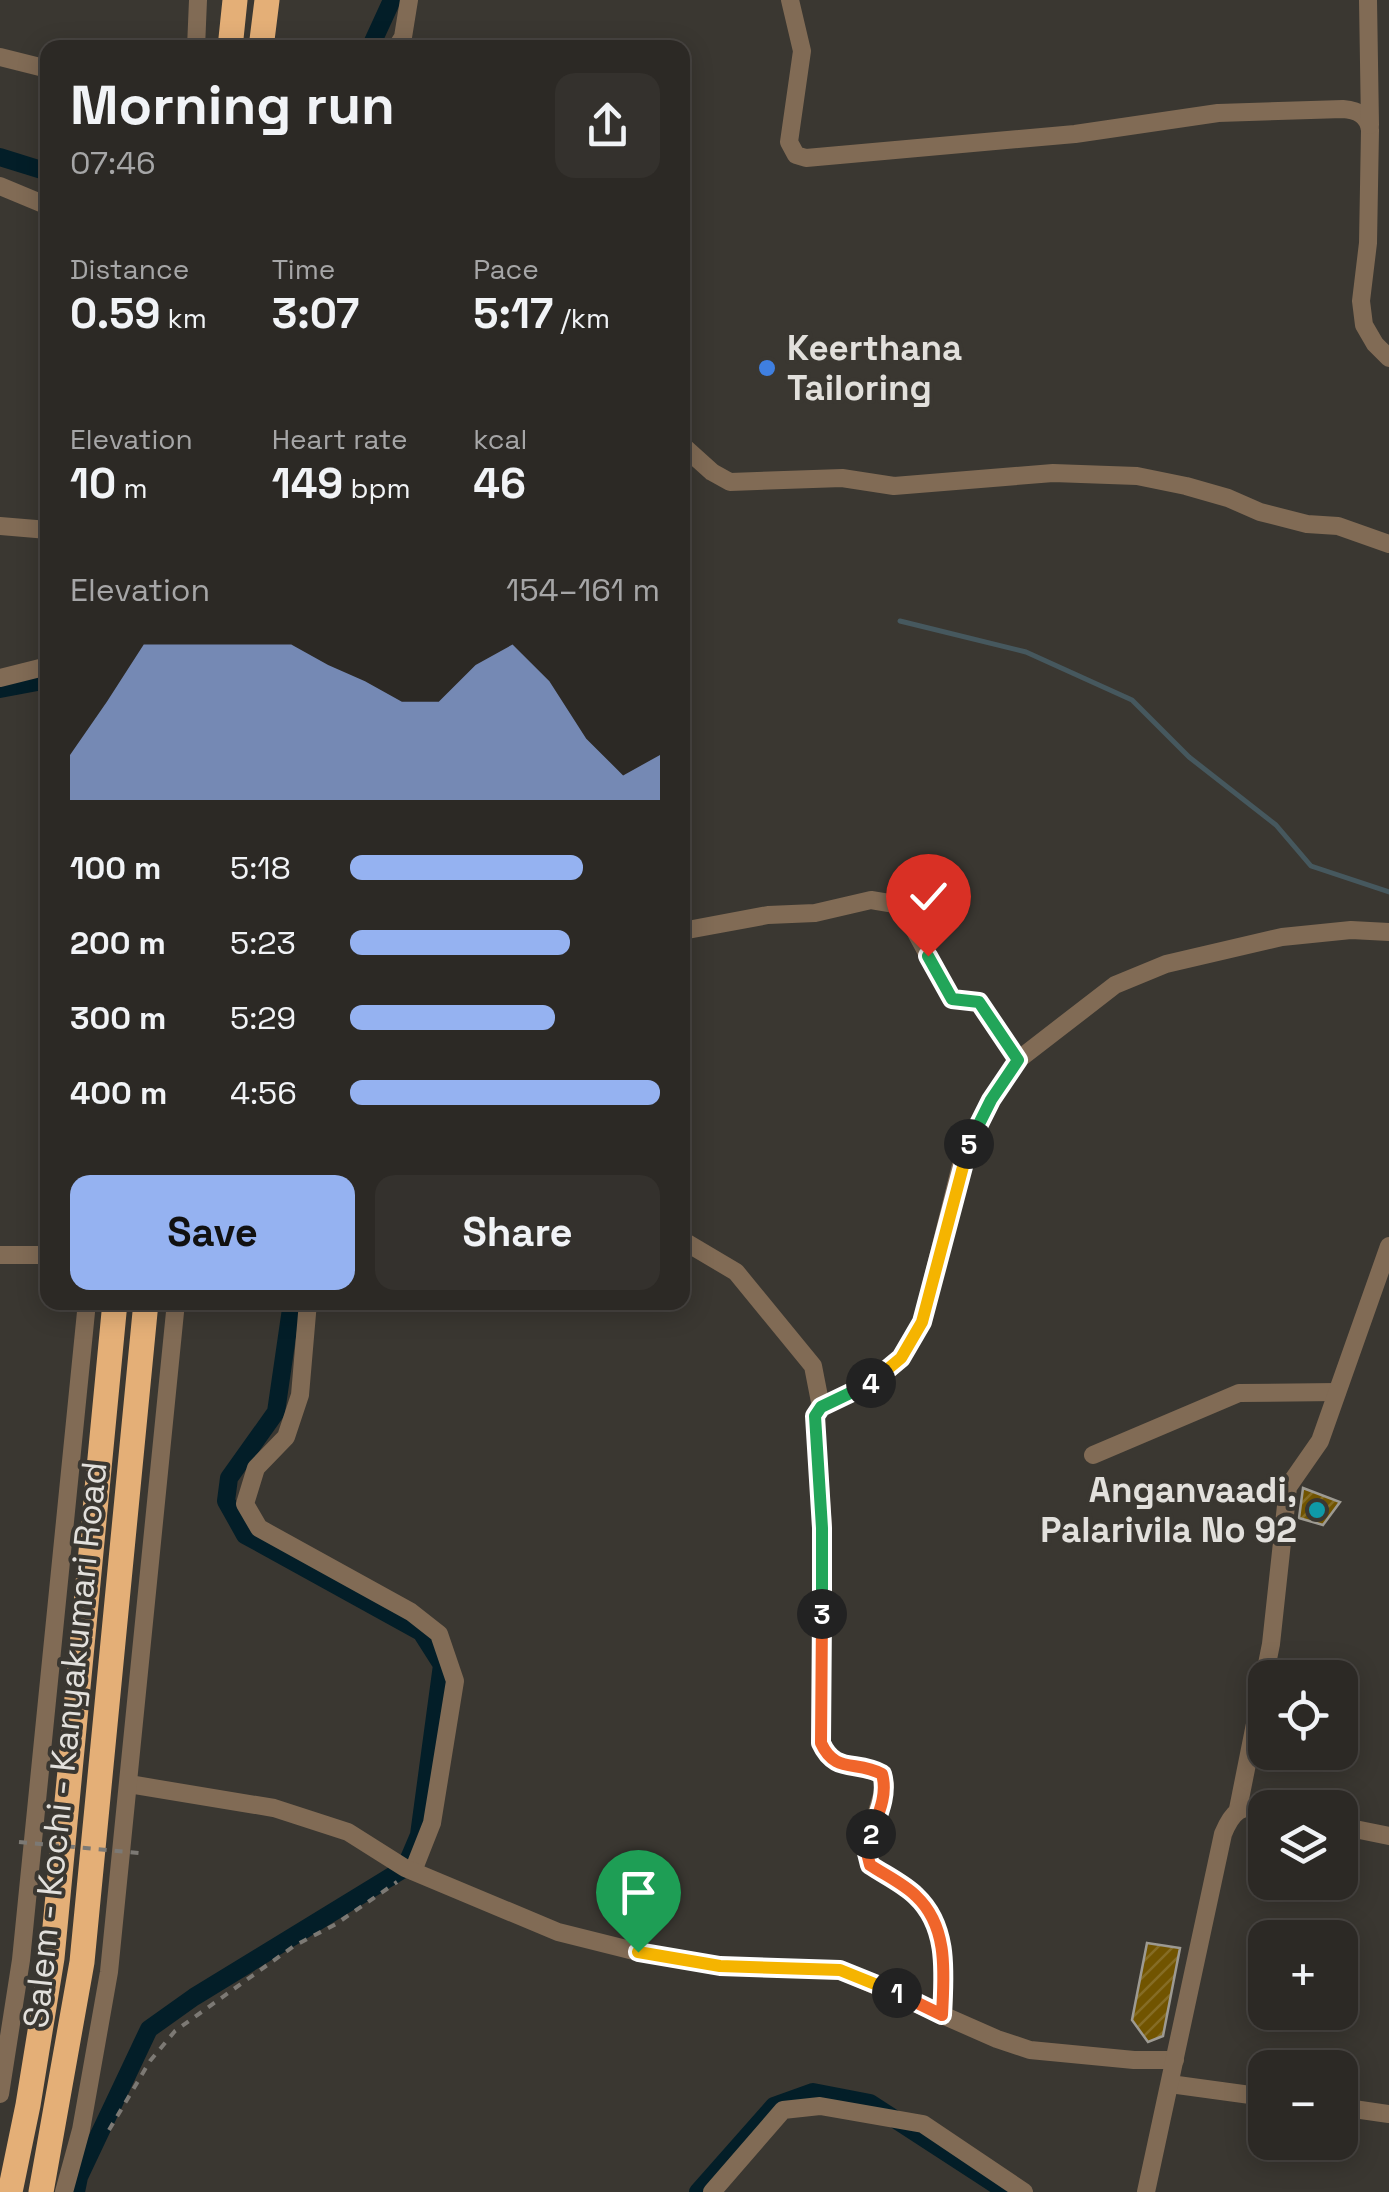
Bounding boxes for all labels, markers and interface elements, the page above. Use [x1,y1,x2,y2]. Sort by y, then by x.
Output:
text: Morning run [70,70,395,140]
button: share [555,73,660,178]
text: 07:46 [70,143,156,183]
text: Distance [70,251,189,287]
text: Time [272,251,335,287]
text: Pace [473,251,539,287]
text: 0.59 [70,287,160,340]
text: 3:07 [272,287,359,340]
text: 5:17 [473,287,553,340]
text: km [160,300,207,336]
text: /km [553,300,610,336]
place label: Keerthana Tailoring [787,326,962,410]
marker: Keerthana Tailoring [756,357,778,379]
text: Elevation [70,421,193,457]
text: Heart rate [272,421,408,457]
text: kcal [473,421,527,457]
text: 10 [70,457,116,510]
text: 149 [272,457,343,510]
text: 46 [473,457,526,510]
text: m [116,470,147,506]
text: bpm [343,470,411,506]
text: Elevation [70,570,210,610]
text: 154–161 m [506,570,660,610]
text: 100 m [70,848,161,888]
text: 5:18 [230,848,291,888]
pin [886,854,971,957]
icon: check [901,869,956,924]
text: 200 m [70,923,166,963]
text: 5:23 [230,923,296,963]
text: 300 m [70,998,166,1038]
text: 5:29 [230,998,296,1038]
text: 400 m [70,1073,167,1113]
text: 4:56 [230,1073,297,1113]
pin: 5 [944,1119,994,1169]
text: 5 [961,1126,977,1162]
button: Save [70,1175,355,1290]
button: Share [375,1175,660,1290]
pin: 4 [846,1358,896,1408]
text: 4 [862,1365,880,1401]
street label: Salem - Kochi - Kanyakumari Road [13,1460,117,2030]
place label: Anganvaadi, Palarivila No 92 [1040,1468,1297,1552]
marker: Anganvaadi, Palarivila No 92 [1306,1499,1328,1521]
pin: 3 [797,1589,847,1639]
text: 3 [813,1596,831,1632]
map controls [1248,1660,1358,2160]
button: locate [1248,1660,1358,1770]
button: layers [1248,1790,1358,1900]
pin: 2 [846,1809,896,1859]
text: 2 [863,1816,879,1852]
pin [596,1850,681,1953]
icon: arrive [611,1865,666,1920]
button: + [1248,1920,1358,2030]
pin: 1 [872,1968,922,2018]
text: 1 [891,1975,903,2011]
button: − [1248,2050,1358,2160]

